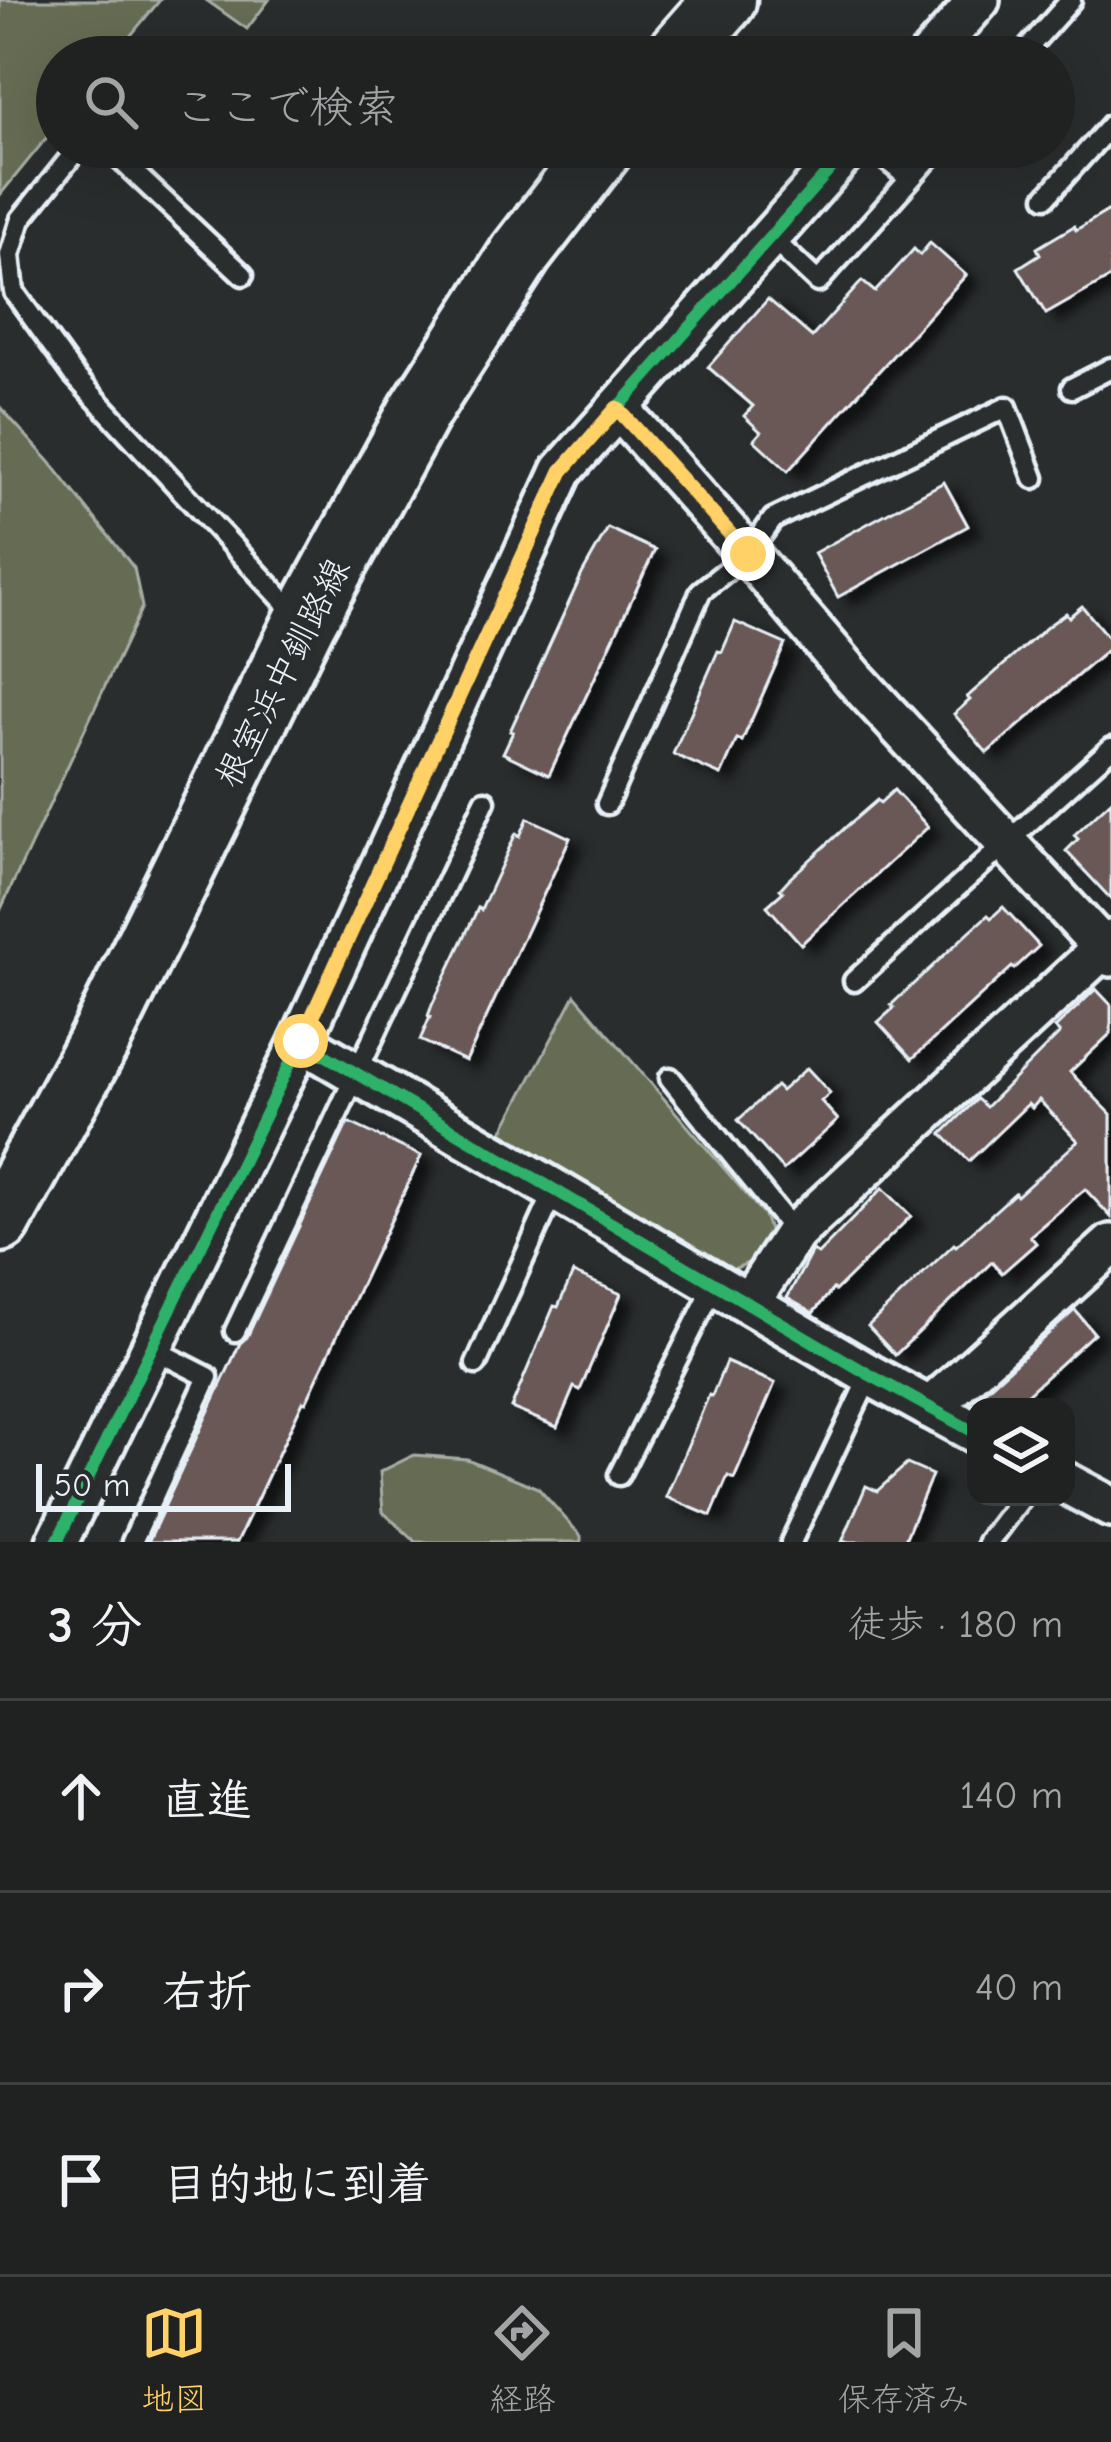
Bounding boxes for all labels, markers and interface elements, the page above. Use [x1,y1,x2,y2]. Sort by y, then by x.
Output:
search box [36,36,1075,168]
icon: search [78,69,144,135]
text: ここで検索 [174,81,399,133]
route end [721,527,775,581]
street label: 根室浜中釧路線 [208,551,358,795]
route start [274,1014,328,1068]
map controls [967,1398,1075,1506]
button: layers [967,1398,1075,1506]
scale bar [36,1458,291,1511]
text: 50 m [54,1466,130,1504]
text: 3 分 [48,1596,142,1655]
text: 徒歩 · 180 m [848,1602,1063,1647]
icon: ahead [48,1763,114,1829]
text: 140 m [960,1773,1063,1818]
text: 直進 [162,1774,252,1826]
icon: right [48,1955,114,2021]
text: 40 m [975,1965,1063,2010]
text: 右折 [162,1966,252,2018]
icon: arrive [48,2147,114,2213]
text: 目的地に到着 [162,2158,432,2210]
tab: 地図 [141,2300,207,2420]
tab: 経路 [489,2300,555,2420]
tab: 保存済み [838,2300,970,2420]

